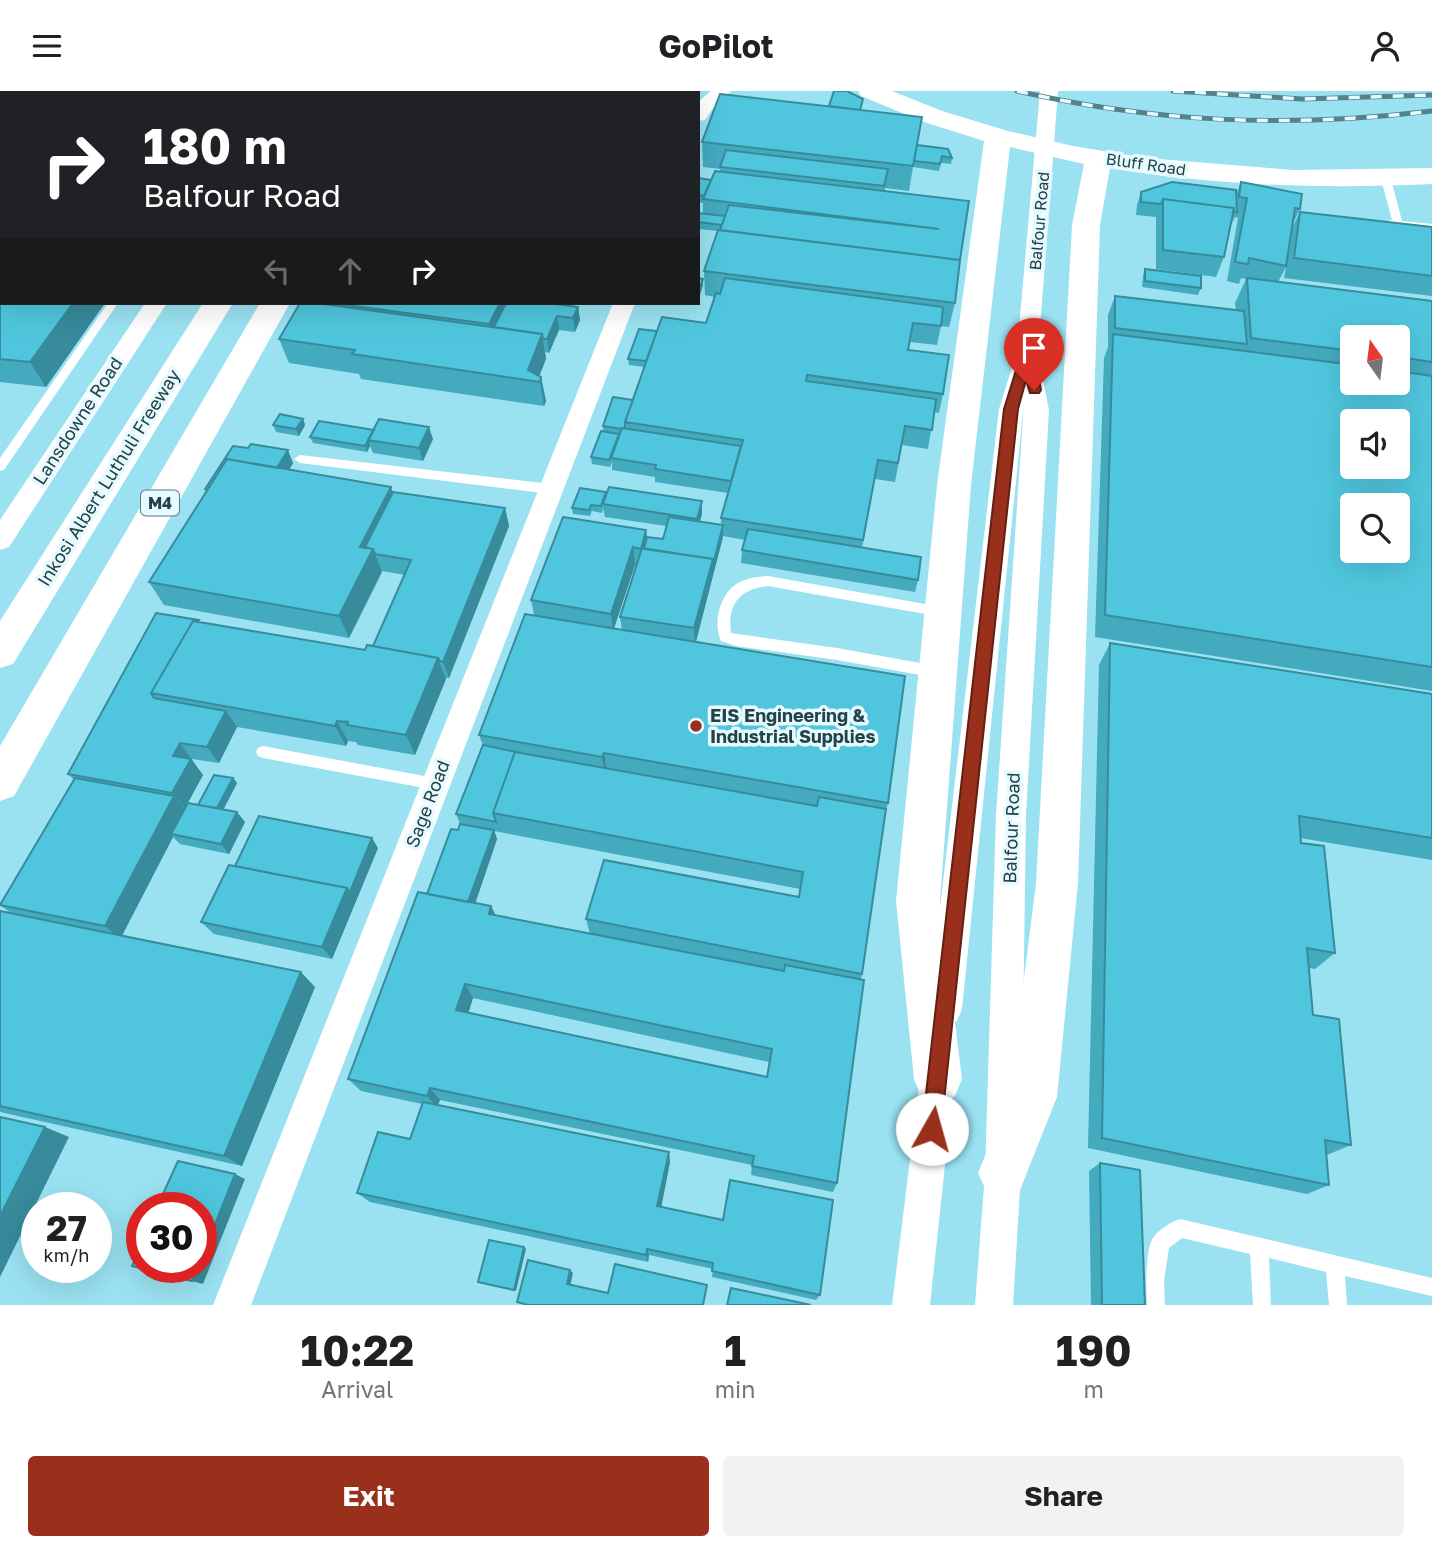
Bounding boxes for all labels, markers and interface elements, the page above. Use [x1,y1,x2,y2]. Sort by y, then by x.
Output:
icon: menu [28,27,66,65]
text: GoPilot [658,27,774,65]
icon: person [1366,27,1404,65]
text: 180 m [143,116,287,175]
icon: right [28,119,119,210]
street label: Bluff Road [1105,148,1187,180]
street label: Balfour Road [1025,171,1053,271]
text: Balfour Road [143,176,341,214]
icon: left [258,252,296,290]
icon: ahead [331,252,369,290]
icon: right [404,252,442,290]
pin [1004,318,1064,390]
north arrow [1340,325,1410,395]
map controls [1340,325,1410,563]
icon: arrive [1015,329,1053,367]
street label: Lansdowne Road [28,353,127,488]
street label: Inkosi Albert Luthuli Freeway [32,365,184,590]
button: sound [1340,409,1410,479]
road number: M4 [141,491,179,515]
button: search [1340,493,1410,563]
place label: EIS Engineering & Industrial Supplies [710,704,875,747]
marker: EIS Engineering & Industrial Supplies [688,718,704,734]
street label: Sage Road [400,757,454,850]
street label: Balfour Road [998,772,1024,884]
position arrow [895,1092,969,1166]
speed limit sign: 30 [126,1192,217,1283]
text: 27 [46,1207,87,1249]
text: km/h [44,1244,89,1266]
text: 10:22 [301,1325,414,1375]
text: 1 [724,1325,746,1375]
text: 190 [1056,1325,1131,1375]
text: Arrival [321,1375,393,1403]
text: min [715,1375,755,1403]
text: m [1083,1375,1104,1403]
button: Exit [28,1456,709,1536]
button: Share [723,1456,1404,1536]

